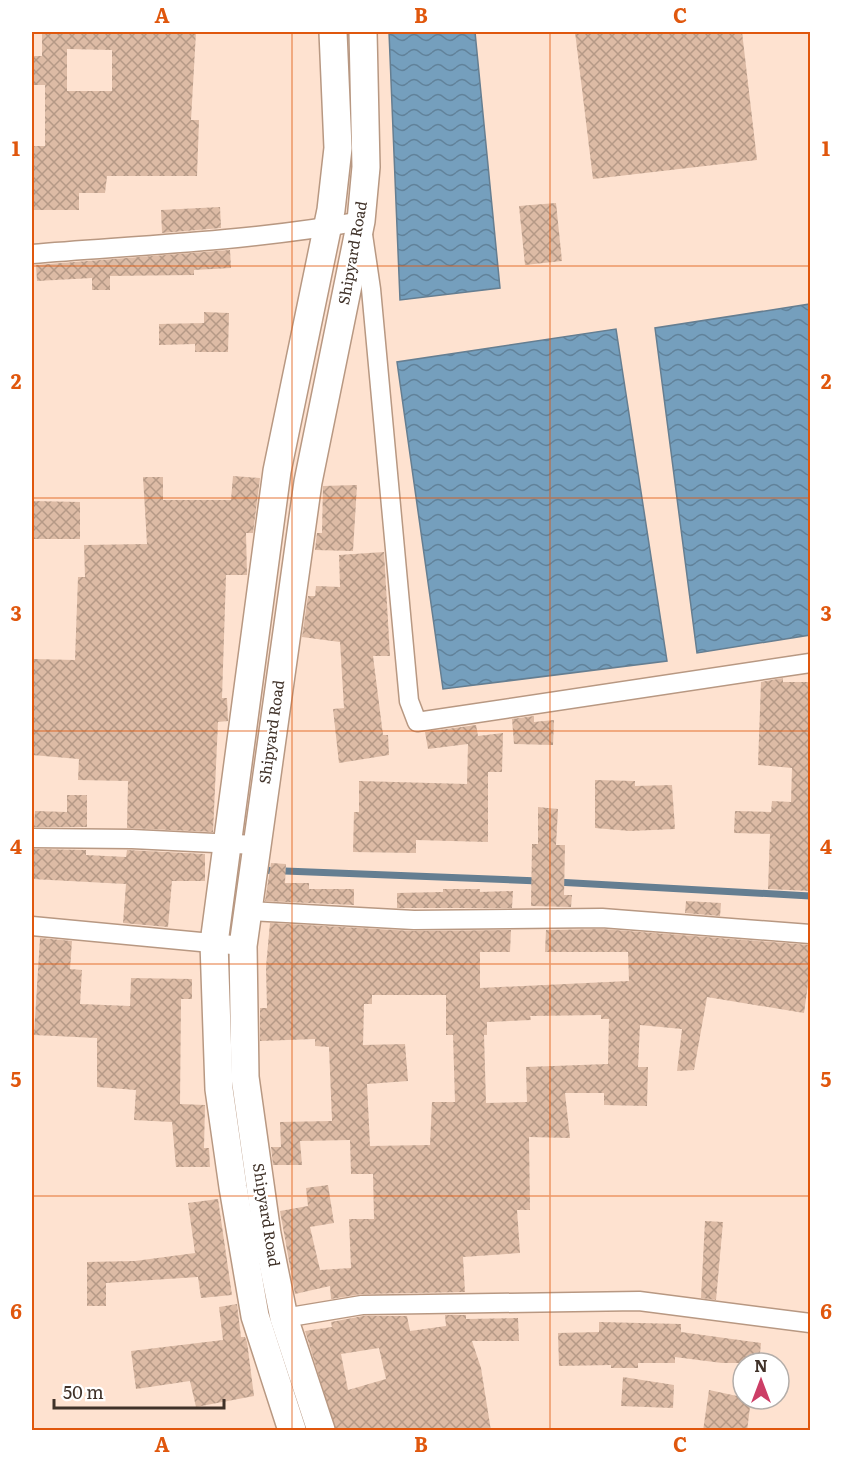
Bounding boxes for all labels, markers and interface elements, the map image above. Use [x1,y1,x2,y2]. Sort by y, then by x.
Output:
text: A [154,0,170,29]
text: B [414,0,428,29]
text: C [673,0,687,29]
text: 1 [12,132,20,162]
text: 1 [822,132,830,162]
street label: Shipyard Road [331,199,372,306]
text: 2 [11,365,22,395]
text: 2 [821,365,832,395]
text: 3 [10,597,22,627]
text: 3 [820,597,832,627]
street label: Shipyard Road [252,678,289,785]
text: 4 [10,830,22,860]
text: 4 [820,830,832,860]
text: 5 [11,1063,22,1093]
text: 5 [821,1063,832,1093]
street label: Shipyard Road [248,1161,287,1268]
text: 6 [10,1295,22,1325]
text: 6 [820,1295,832,1325]
north arrow [731,1351,791,1411]
text: N [754,1353,768,1377]
scale bar [54,1372,224,1410]
text: 50 m [63,1378,104,1405]
text: A [154,1428,170,1458]
text: B [414,1428,428,1458]
text: C [673,1428,687,1458]

